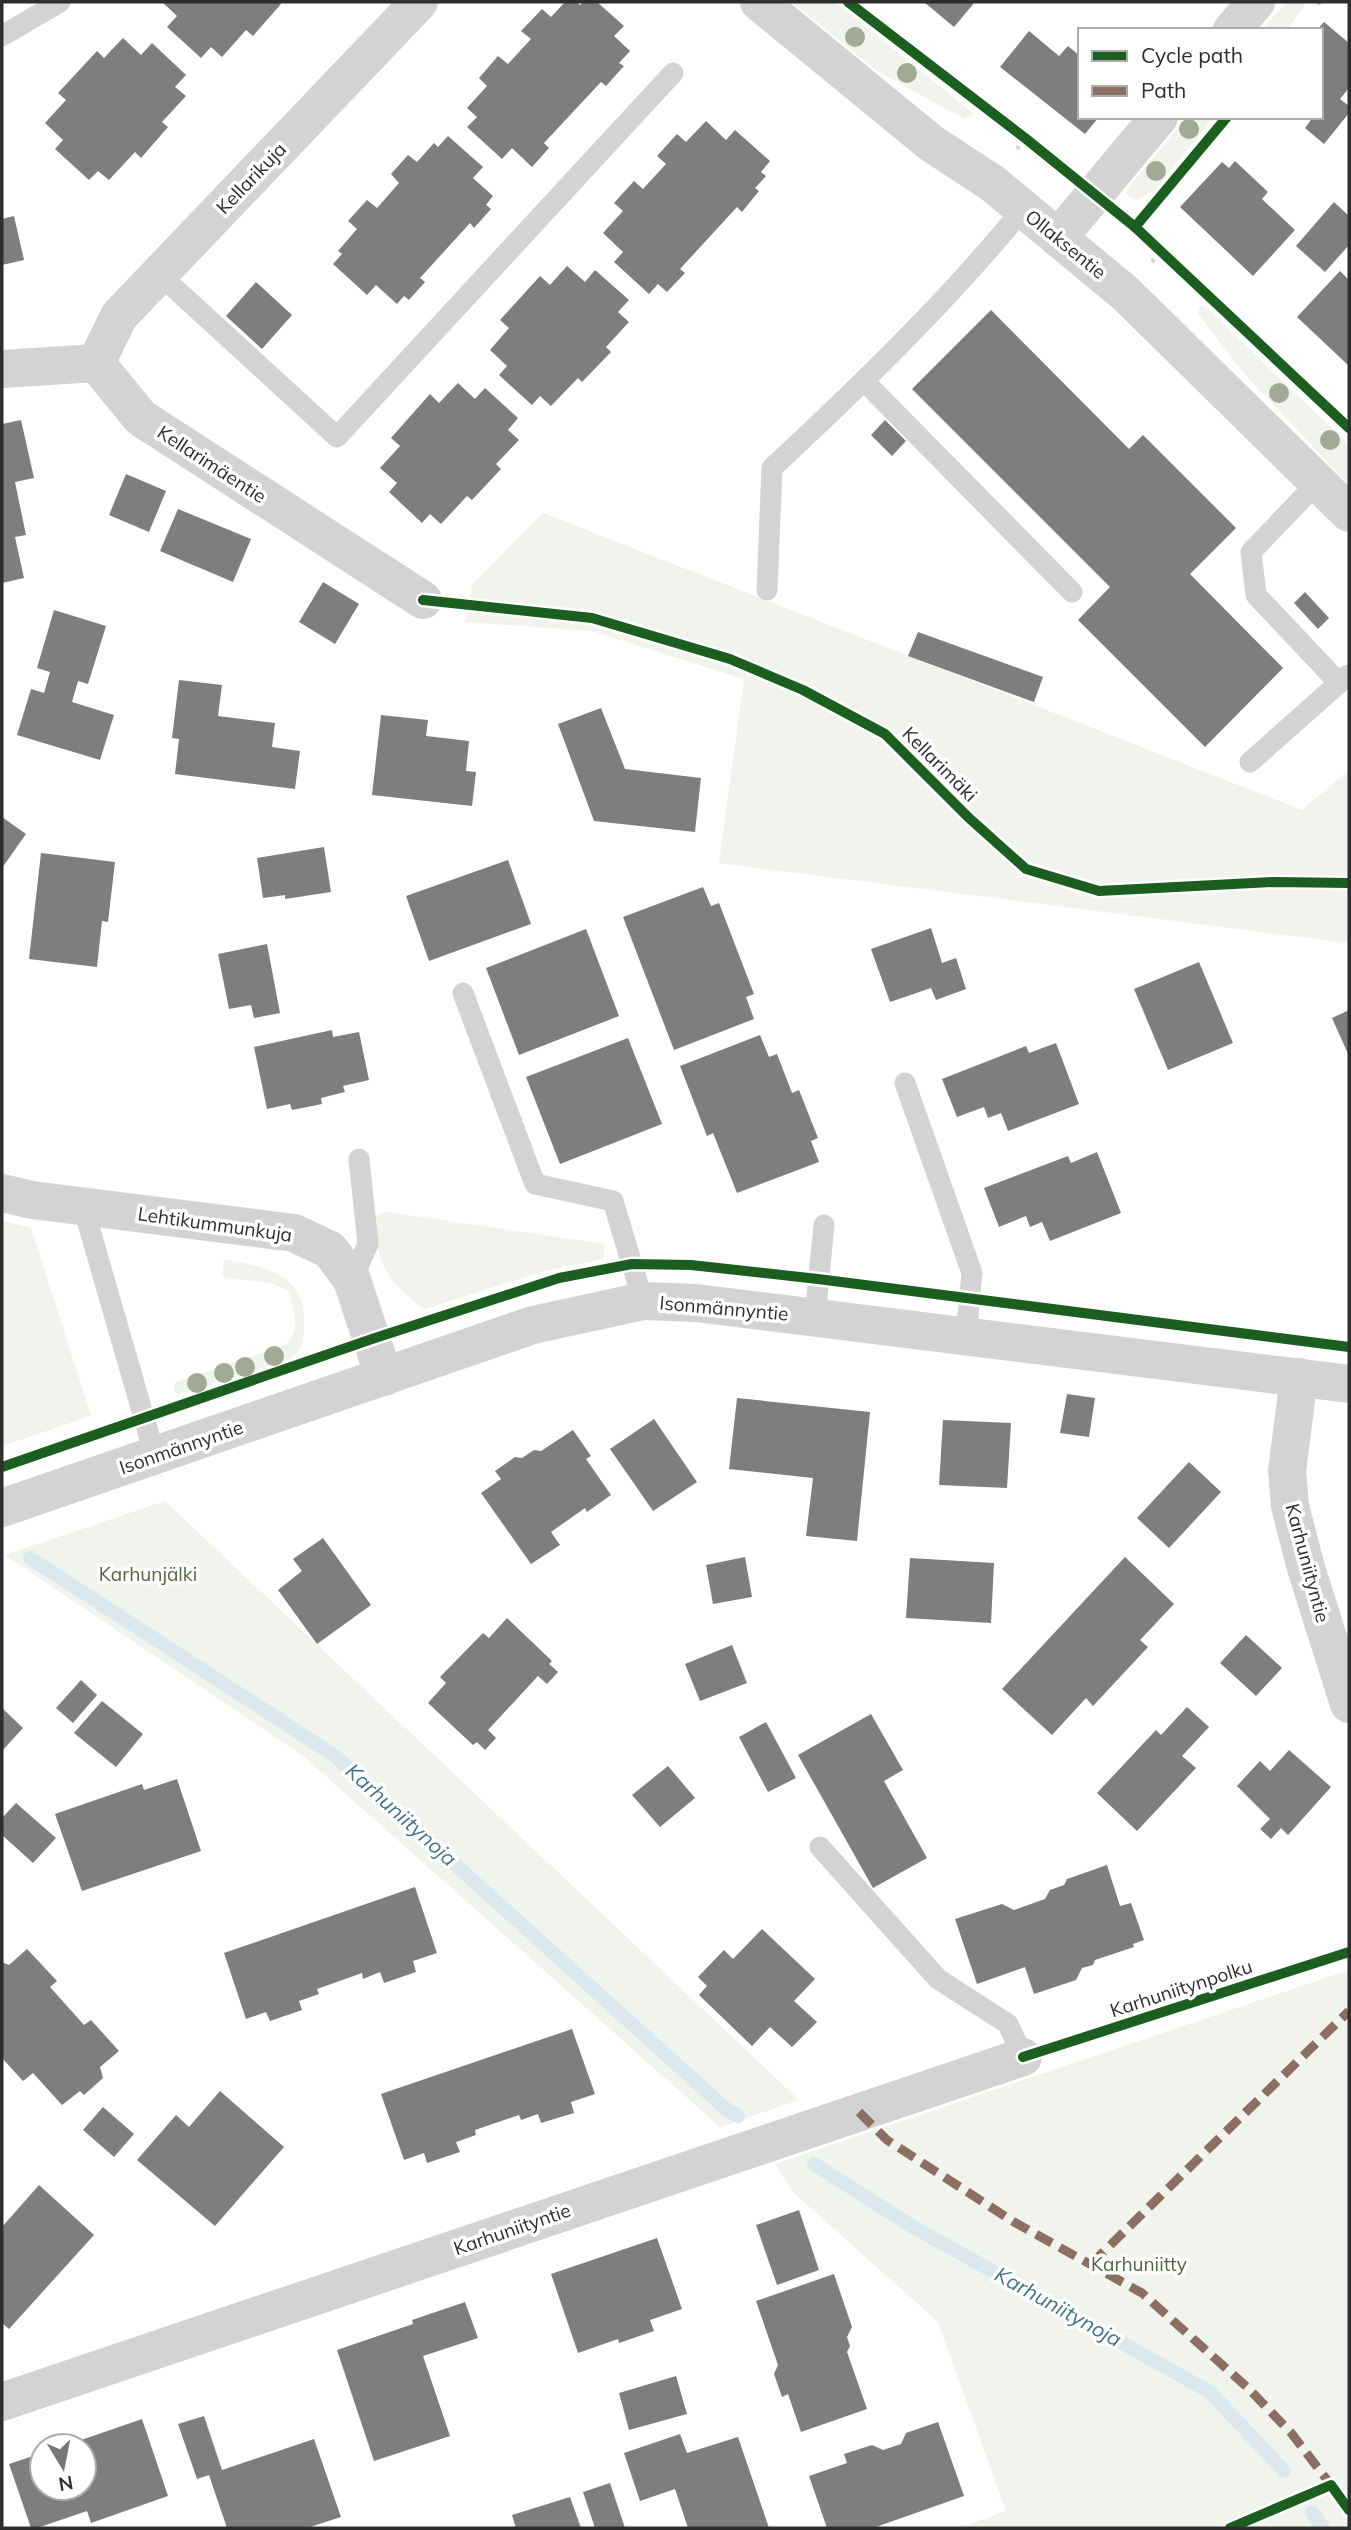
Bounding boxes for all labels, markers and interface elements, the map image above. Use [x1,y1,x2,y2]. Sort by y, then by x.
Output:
legend [1078,28,1323,119]
text: Cycle path [1141,42,1243,68]
text: Path [1141,77,1186,103]
street label: Kellarikuja [211,137,291,219]
street label: Ollaksentie [1021,204,1111,284]
street label: Kellarimäentie [153,420,271,508]
street label: Kellarimäki [897,721,983,807]
street label: Lehtikummunkuja [136,1201,294,1247]
street label: Isonmännyntie [659,1290,789,1326]
street label: Isonmännyntie [116,1415,246,1479]
street label: Karhuniityntie [1281,1501,1335,1625]
park label: Karhunjälki [99,1562,197,1586]
water label: Karhuniitynoja [341,1757,463,1871]
street label: Karhuniitynpolku [1107,1954,1255,2022]
street label: Karhuniityntie [450,2198,574,2260]
park label: Karhuniitty [1091,2252,1187,2276]
water label: Karhuniitynoja [991,2261,1126,2352]
north arrow [28,2432,98,2502]
text: N [57,2471,75,2497]

